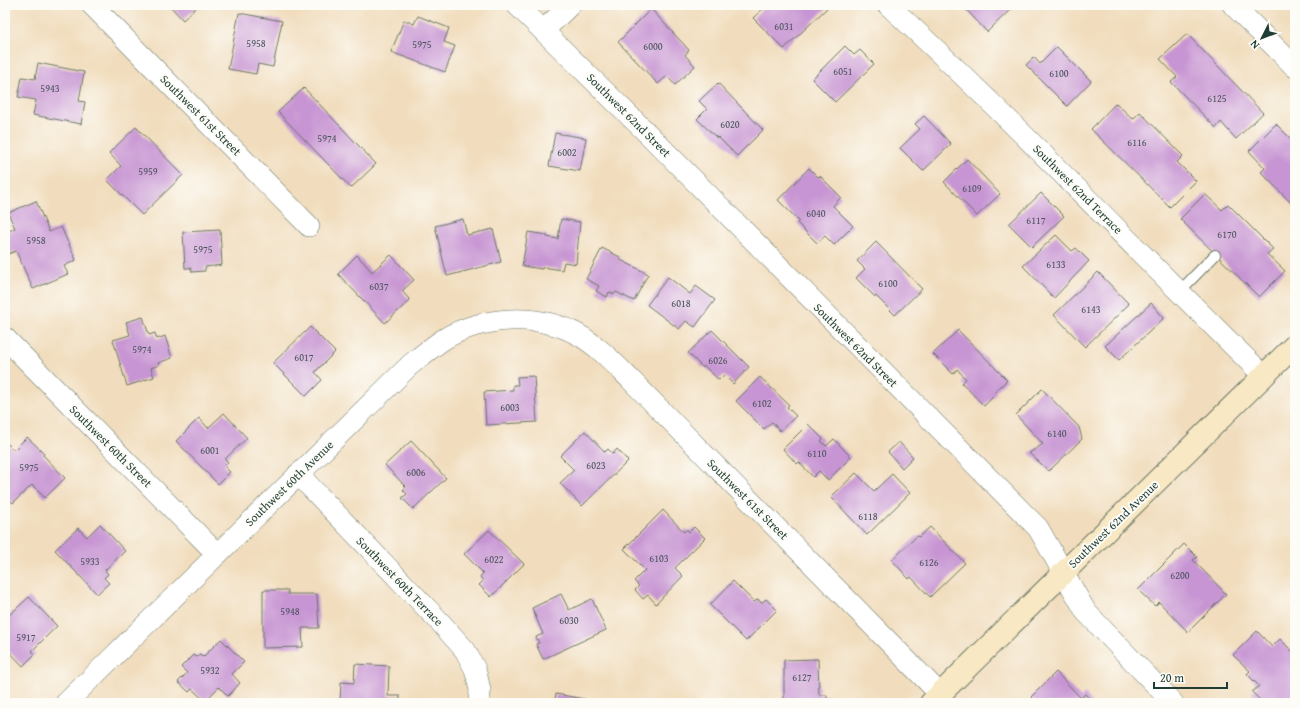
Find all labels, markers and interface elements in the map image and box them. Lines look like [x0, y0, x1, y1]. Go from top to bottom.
north arrow [1242, 18, 1282, 58]
house number: 6031 [774, 19, 794, 34]
house number: 5958 [246, 36, 266, 51]
text: N [1246, 36, 1263, 53]
house number: 5975 [412, 37, 432, 52]
house number: 6000 [643, 39, 663, 54]
house number: 6051 [833, 64, 853, 79]
house number: 6100 [1049, 66, 1069, 81]
street label: Southwest 62nd Street [583, 69, 675, 161]
street label: Southwest 61st Street [157, 71, 246, 160]
house number: 5943 [40, 81, 60, 96]
house number: 6125 [1207, 91, 1227, 106]
house number: 6020 [720, 117, 740, 132]
house number: 5974 [317, 131, 337, 146]
house number: 6116 [1127, 135, 1147, 150]
street label: Southwest 62nd Terrace [1029, 140, 1127, 238]
house number: 6002 [557, 145, 577, 160]
house number: 5959 [138, 164, 158, 179]
house number: 6109 [962, 181, 982, 196]
house number: 6040 [806, 206, 826, 221]
house number: 6117 [1026, 213, 1046, 228]
house number: 6170 [1217, 227, 1237, 242]
house number: 5958 [26, 233, 46, 248]
house number: 5975 [193, 242, 213, 257]
house number: 6133 [1046, 257, 1066, 272]
house number: 6100 [878, 276, 898, 291]
house number: 6037 [369, 279, 389, 294]
house number: 6018 [671, 296, 691, 311]
street label: Southwest 62nd Street [810, 299, 902, 391]
house number: 6143 [1081, 302, 1101, 317]
house number: 5974 [132, 342, 152, 357]
house number: 6017 [294, 350, 314, 365]
house number: 6026 [708, 353, 728, 368]
house number: 6102 [752, 396, 772, 411]
house number: 6003 [500, 400, 520, 415]
street label: Southwest 60th Street [66, 401, 157, 492]
house number: 6140 [1047, 426, 1067, 441]
street label: Southwest 60th Avenue [241, 436, 337, 530]
house number: 6001 [200, 443, 220, 458]
house number: 6110 [807, 446, 827, 461]
street label: Southwest 61st Street [704, 455, 793, 544]
house number: 6023 [586, 458, 606, 473]
house number: 5975 [19, 460, 39, 475]
house number: 6006 [406, 465, 426, 480]
street label: Southwest 62nd Avenue [1064, 476, 1162, 572]
house number: 6118 [858, 509, 878, 524]
street label: Southwest 60th Terrace [353, 532, 448, 630]
house number: 6103 [649, 551, 669, 566]
house number: 6022 [484, 552, 504, 567]
house number: 5933 [80, 554, 100, 569]
house number: 6126 [919, 555, 939, 570]
house number: 6200 [1170, 568, 1190, 583]
house number: 5948 [280, 604, 300, 619]
house number: 6030 [559, 613, 579, 628]
house number: 5917 [16, 630, 36, 645]
house number: 5932 [200, 663, 220, 678]
scale bar [1154, 664, 1227, 690]
text: 20 m [1160, 669, 1184, 686]
house number: 6127 [792, 670, 812, 685]

